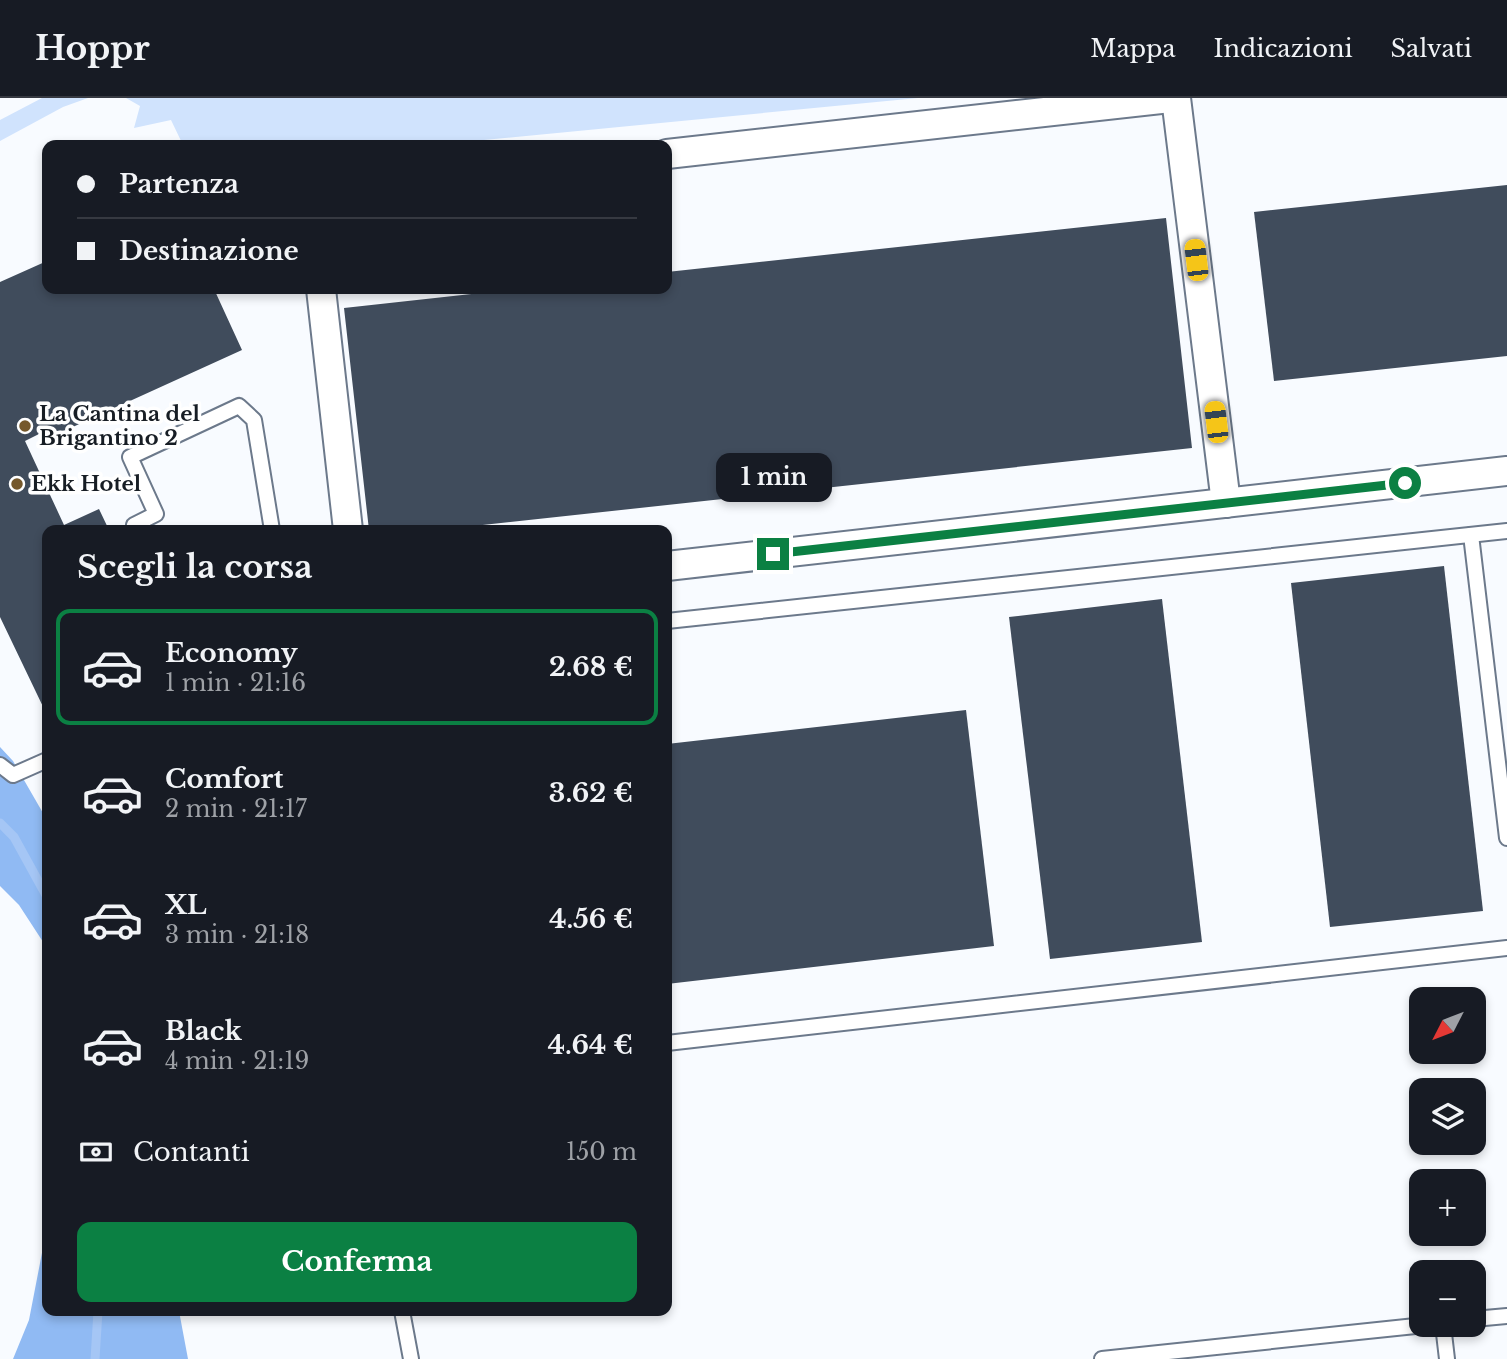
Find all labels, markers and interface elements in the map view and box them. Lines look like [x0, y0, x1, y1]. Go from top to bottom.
text: Hoppr [35, 28, 150, 69]
text: Mappa [1090, 34, 1176, 63]
text: Indicazioni [1214, 34, 1353, 63]
text: Salvati [1391, 34, 1472, 63]
text: Partenza [119, 168, 239, 200]
text: Destinazione [119, 235, 299, 267]
car [1184, 238, 1209, 282]
car [1204, 400, 1229, 444]
place label: La Cantina del Brigantino 2 [39, 401, 200, 451]
marker: La Cantina del Brigantino 2 [17, 418, 33, 434]
callout: 1 min [715, 452, 831, 502]
text: 1 min [741, 463, 807, 491]
route start [1389, 467, 1421, 499]
place label: Ekk Hotel [31, 471, 142, 497]
marker: Ekk Hotel [9, 476, 25, 492]
route end [757, 538, 789, 570]
text: Scegli la corsa [77, 547, 313, 587]
icon: car [81, 636, 144, 699]
text: Economy [165, 637, 298, 669]
text: 2.68 € [549, 651, 633, 683]
text: 1 min · 21:16 [165, 669, 306, 697]
icon: car [81, 762, 144, 825]
text: Comfort [165, 763, 283, 795]
text: 3.62 € [549, 777, 633, 809]
text: 2 min · 21:17 [165, 795, 307, 823]
icon: car [81, 888, 144, 951]
text: XL [165, 889, 207, 921]
text: 4.56 € [549, 903, 633, 935]
text: 3 min · 21:18 [165, 921, 309, 949]
north arrow [1409, 987, 1486, 1064]
map controls [1409, 987, 1486, 1337]
icon: car [81, 1014, 144, 1077]
text: Black [165, 1015, 242, 1047]
text: 4.64 € [548, 1029, 633, 1061]
text: 4 min · 21:19 [165, 1047, 309, 1075]
button: layers [1409, 1078, 1486, 1155]
icon: cash [77, 1133, 115, 1171]
text: Contanti [133, 1136, 250, 1168]
text: 150 m [566, 1138, 637, 1166]
button: + [1409, 1169, 1486, 1246]
button: Conferma [77, 1222, 637, 1302]
button: − [1409, 1260, 1486, 1337]

